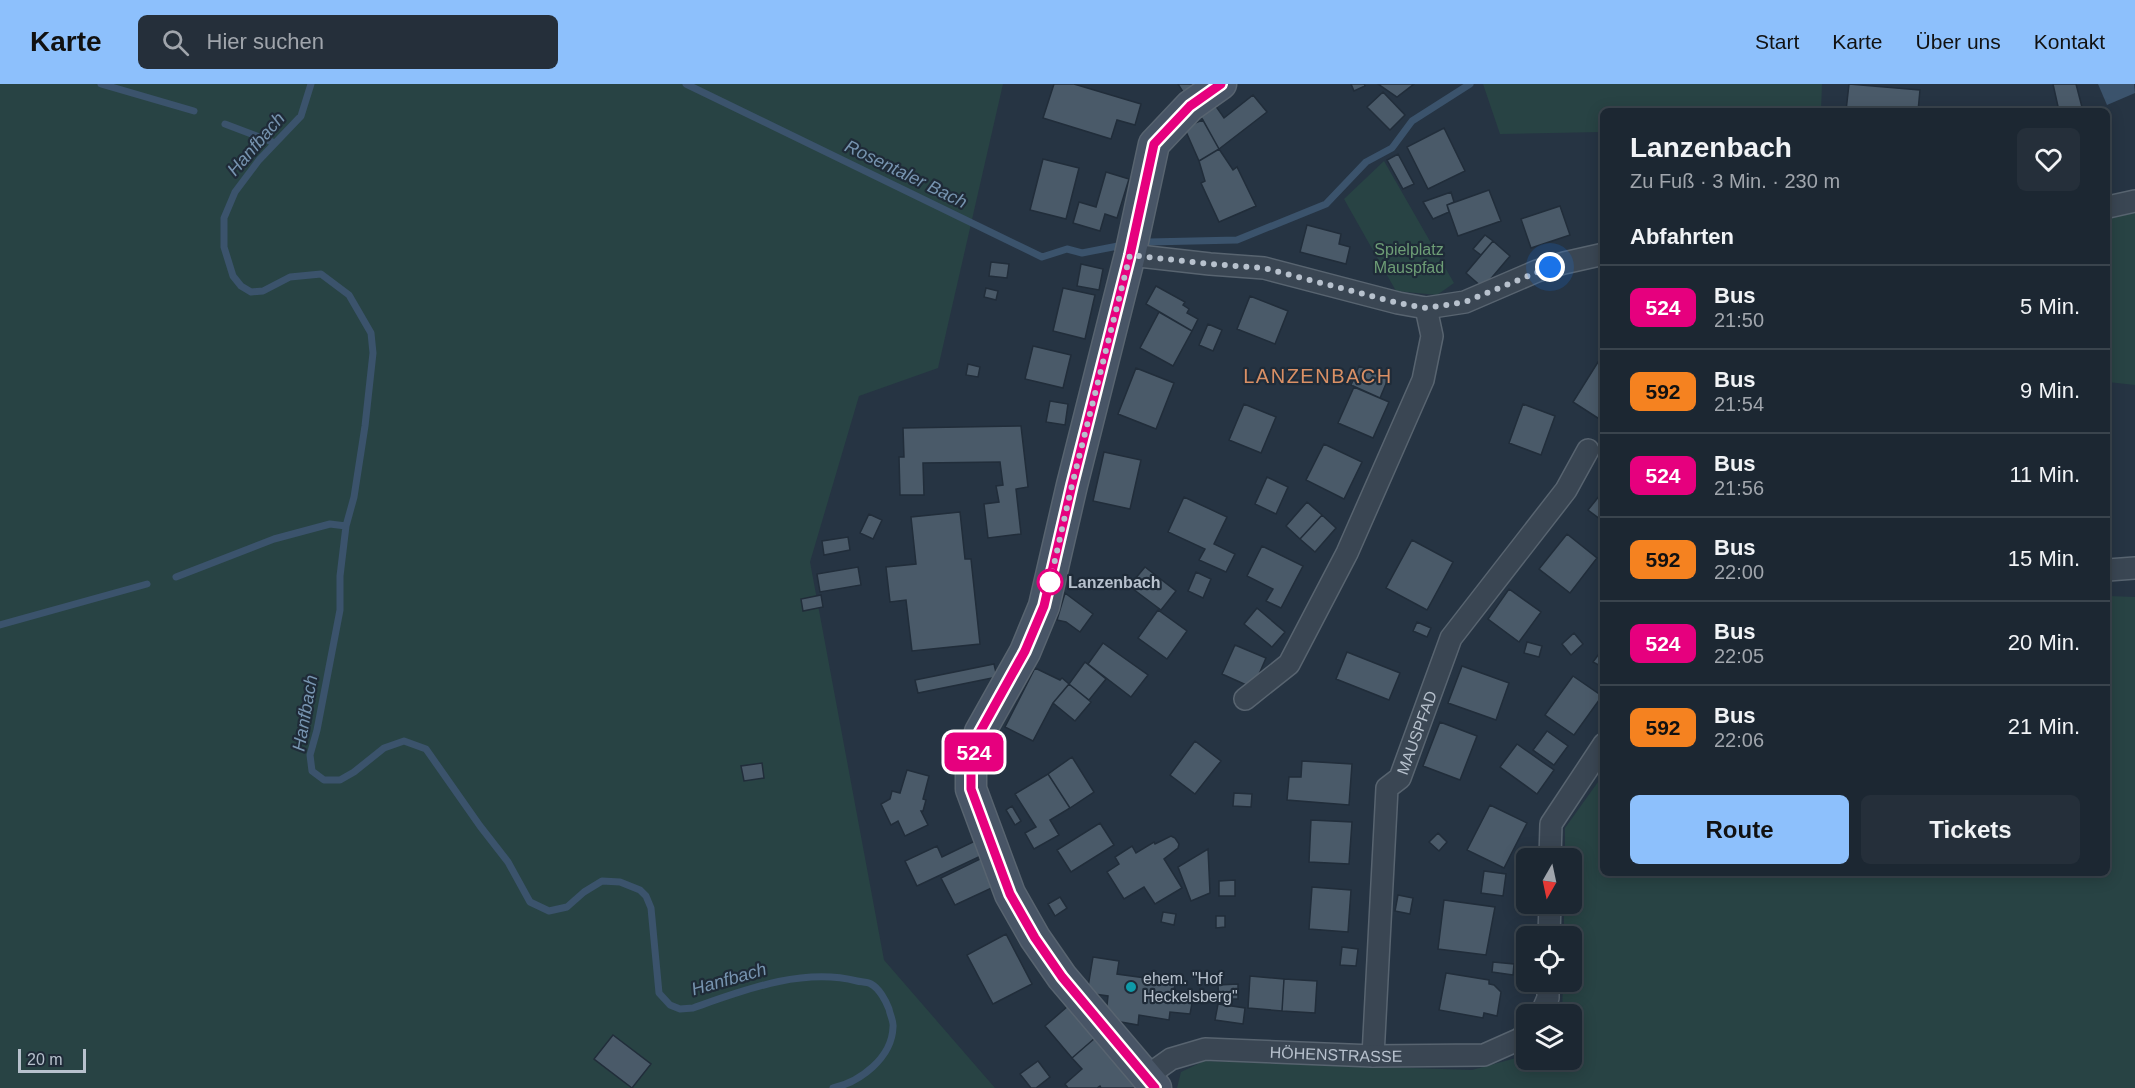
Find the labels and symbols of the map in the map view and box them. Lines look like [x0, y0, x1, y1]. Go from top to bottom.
water label: Hanfbach [223, 108, 289, 180]
water label: Rosentaler Bach [842, 136, 970, 212]
park label: Spielplatz Mauspfad [1374, 241, 1444, 276]
your location [1535, 252, 1565, 282]
district label: LANZENBACH [1243, 365, 1393, 387]
marker: Lanzenbach [1037, 569, 1063, 595]
place label: Lanzenbach [1068, 574, 1160, 591]
water label: Hanfbach [288, 673, 322, 753]
street label: MAUSPFAD [1394, 689, 1440, 777]
line badge: 524 [940, 732, 1008, 772]
north arrow [1516, 848, 1582, 914]
water label: Hanfbach [689, 959, 769, 999]
place label: ehem. "Hof Heckelsberg" [1143, 970, 1238, 1005]
marker: ehem. "Hof Heckelsberg" [1124, 980, 1138, 994]
street label: HÖHENSTRASSE [1269, 1044, 1402, 1065]
scale bar [18, 1046, 86, 1074]

